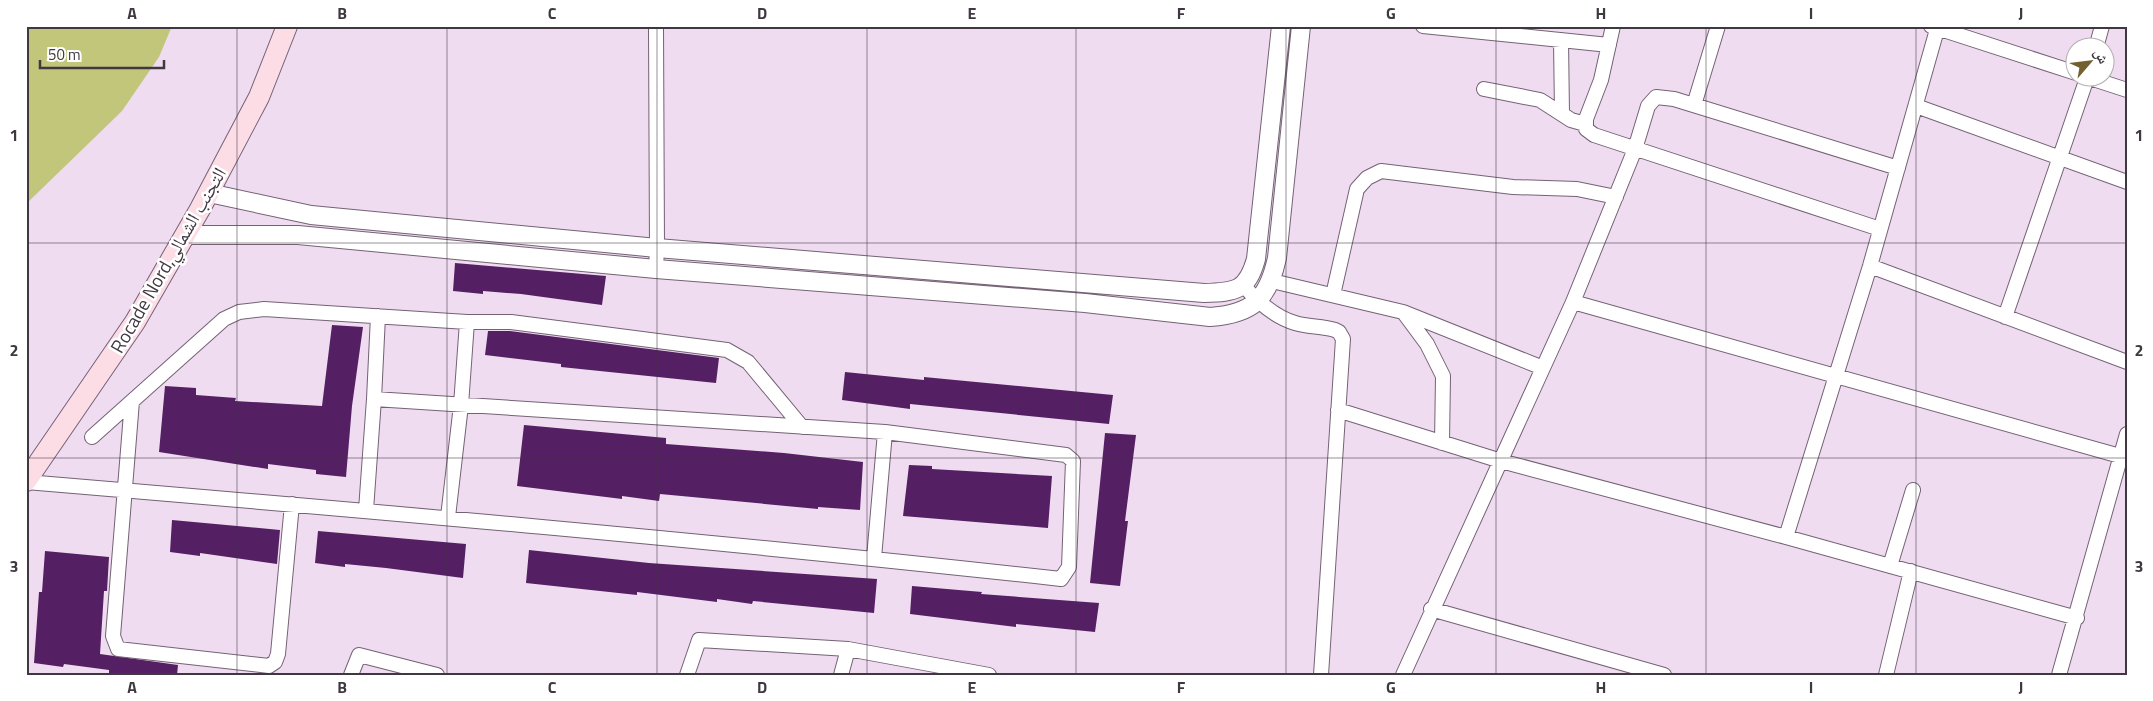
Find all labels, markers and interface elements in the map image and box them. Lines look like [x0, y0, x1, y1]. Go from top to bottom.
text: A [127, 1, 137, 25]
text: B [337, 1, 347, 25]
text: C [548, 1, 557, 25]
text: D [757, 1, 767, 25]
text: E [968, 1, 977, 25]
text: F [1177, 1, 1186, 25]
text: G [1386, 1, 1396, 25]
text: H [1596, 1, 1606, 25]
text: I [1809, 1, 1813, 25]
text: J [2019, 1, 2023, 25]
scale bar [40, 38, 164, 70]
north arrow [2066, 38, 2116, 88]
text: 50 m [48, 43, 81, 66]
text: ش [2089, 44, 2115, 67]
text: 1 [10, 123, 18, 147]
text: 1 [2135, 123, 2143, 147]
street label: Rocade Nord,التجنب الشمالي [102, 161, 234, 359]
text: 2 [10, 338, 18, 362]
text: 2 [2135, 338, 2143, 362]
text: 3 [10, 554, 18, 578]
text: 3 [2135, 554, 2143, 578]
text: A [127, 675, 137, 699]
text: B [337, 675, 347, 699]
text: C [548, 675, 557, 699]
text: D [757, 675, 767, 699]
text: E [968, 675, 977, 699]
text: F [1177, 675, 1186, 699]
text: G [1386, 675, 1396, 699]
text: H [1596, 675, 1606, 699]
text: I [1809, 675, 1813, 699]
text: J [2019, 675, 2023, 699]

